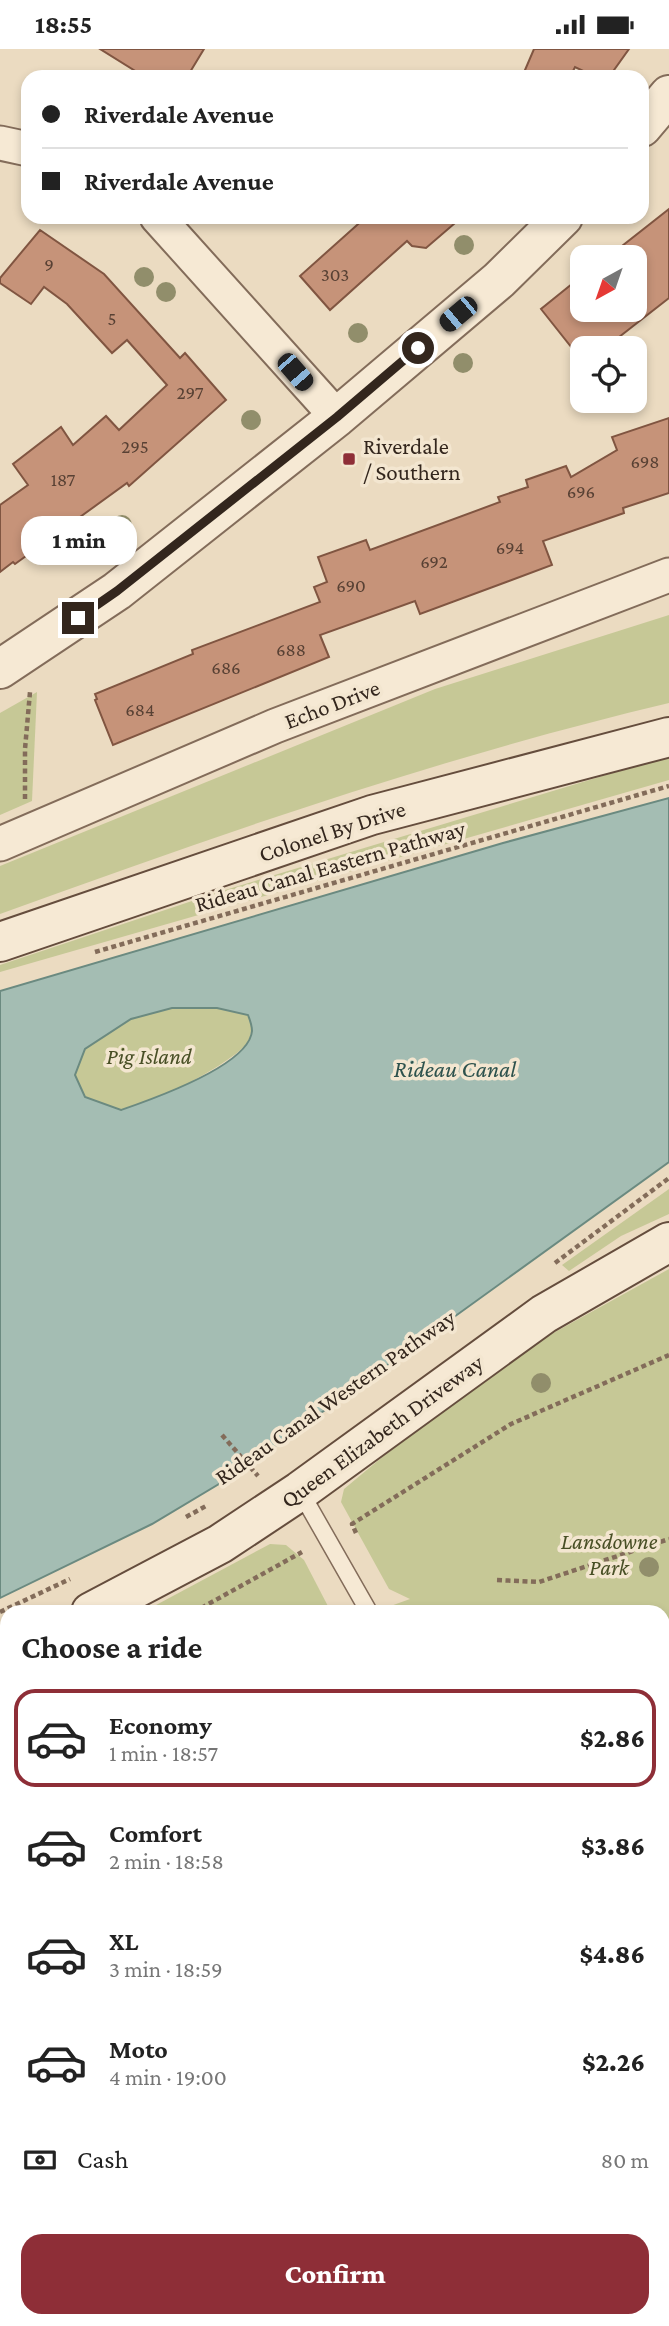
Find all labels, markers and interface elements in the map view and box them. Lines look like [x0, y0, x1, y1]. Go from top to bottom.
text: 18:55 [35, 10, 92, 39]
text: Riverdale Avenue [84, 100, 274, 129]
text: Riverdale Avenue [84, 167, 274, 196]
north arrow [570, 245, 648, 322]
map controls [570, 245, 647, 413]
house number: 9 [44, 254, 54, 275]
house number: 303 [321, 264, 349, 285]
car [436, 292, 481, 336]
house number: 5 [108, 308, 116, 329]
route start [402, 332, 434, 364]
button: locate [570, 336, 647, 413]
car [274, 349, 317, 395]
house number: 297 [176, 382, 204, 403]
place label: Riverdale / Southern [363, 433, 461, 485]
house number: 295 [121, 436, 149, 457]
marker: Riverdale / Southern [341, 451, 357, 467]
house number: 698 [630, 451, 660, 472]
house number: 187 [51, 469, 75, 490]
house number: 696 [567, 481, 595, 502]
callout: 1 min [20, 517, 136, 565]
text: 1 min [52, 527, 106, 553]
house number: 694 [496, 537, 524, 558]
house number: 692 [420, 551, 448, 572]
house number: 690 [336, 575, 366, 596]
route end [62, 602, 94, 634]
house number: 688 [276, 639, 306, 660]
house number: 686 [211, 657, 241, 678]
street label: Echo Drive [281, 674, 383, 734]
house number: 684 [125, 699, 155, 720]
street label: Colonel By Drive [255, 795, 409, 867]
street label: Rideau Canal Eastern Pathway [192, 815, 468, 917]
park label: Pig Island [106, 1043, 193, 1069]
water label: Rideau Canal [394, 1055, 517, 1082]
street label: Rideau Canal Western Pathway [210, 1304, 460, 1490]
street label: Queen Elizabeth Driveway [276, 1349, 488, 1513]
park label: Lansdowne Park [561, 1528, 658, 1580]
text: Choose a ride [21, 1629, 202, 1665]
icon: car [25, 1707, 88, 1770]
text: Economy [109, 1711, 212, 1740]
text: $2.86 [580, 1724, 645, 1753]
text: 1 min · 18:57 [109, 1740, 218, 1766]
icon: car [25, 1815, 88, 1878]
text: Comfort [109, 1819, 202, 1848]
text: $3.86 [581, 1832, 645, 1861]
text: 2 min · 18:58 [109, 1848, 224, 1874]
icon: car [25, 1923, 88, 1986]
text: XL [109, 1927, 138, 1956]
text: $4.86 [579, 1940, 645, 1969]
text: 3 min · 18:59 [109, 1956, 223, 1982]
icon: car [25, 2031, 88, 2094]
text: Moto [109, 2035, 168, 2064]
text: $2.26 [582, 2048, 645, 2077]
text: 4 min · 19:00 [109, 2064, 227, 2090]
icon: cash [21, 2141, 59, 2179]
text: Cash [77, 2145, 128, 2174]
text: 80 m [601, 2147, 649, 2173]
button: Confirm [21, 2234, 649, 2314]

